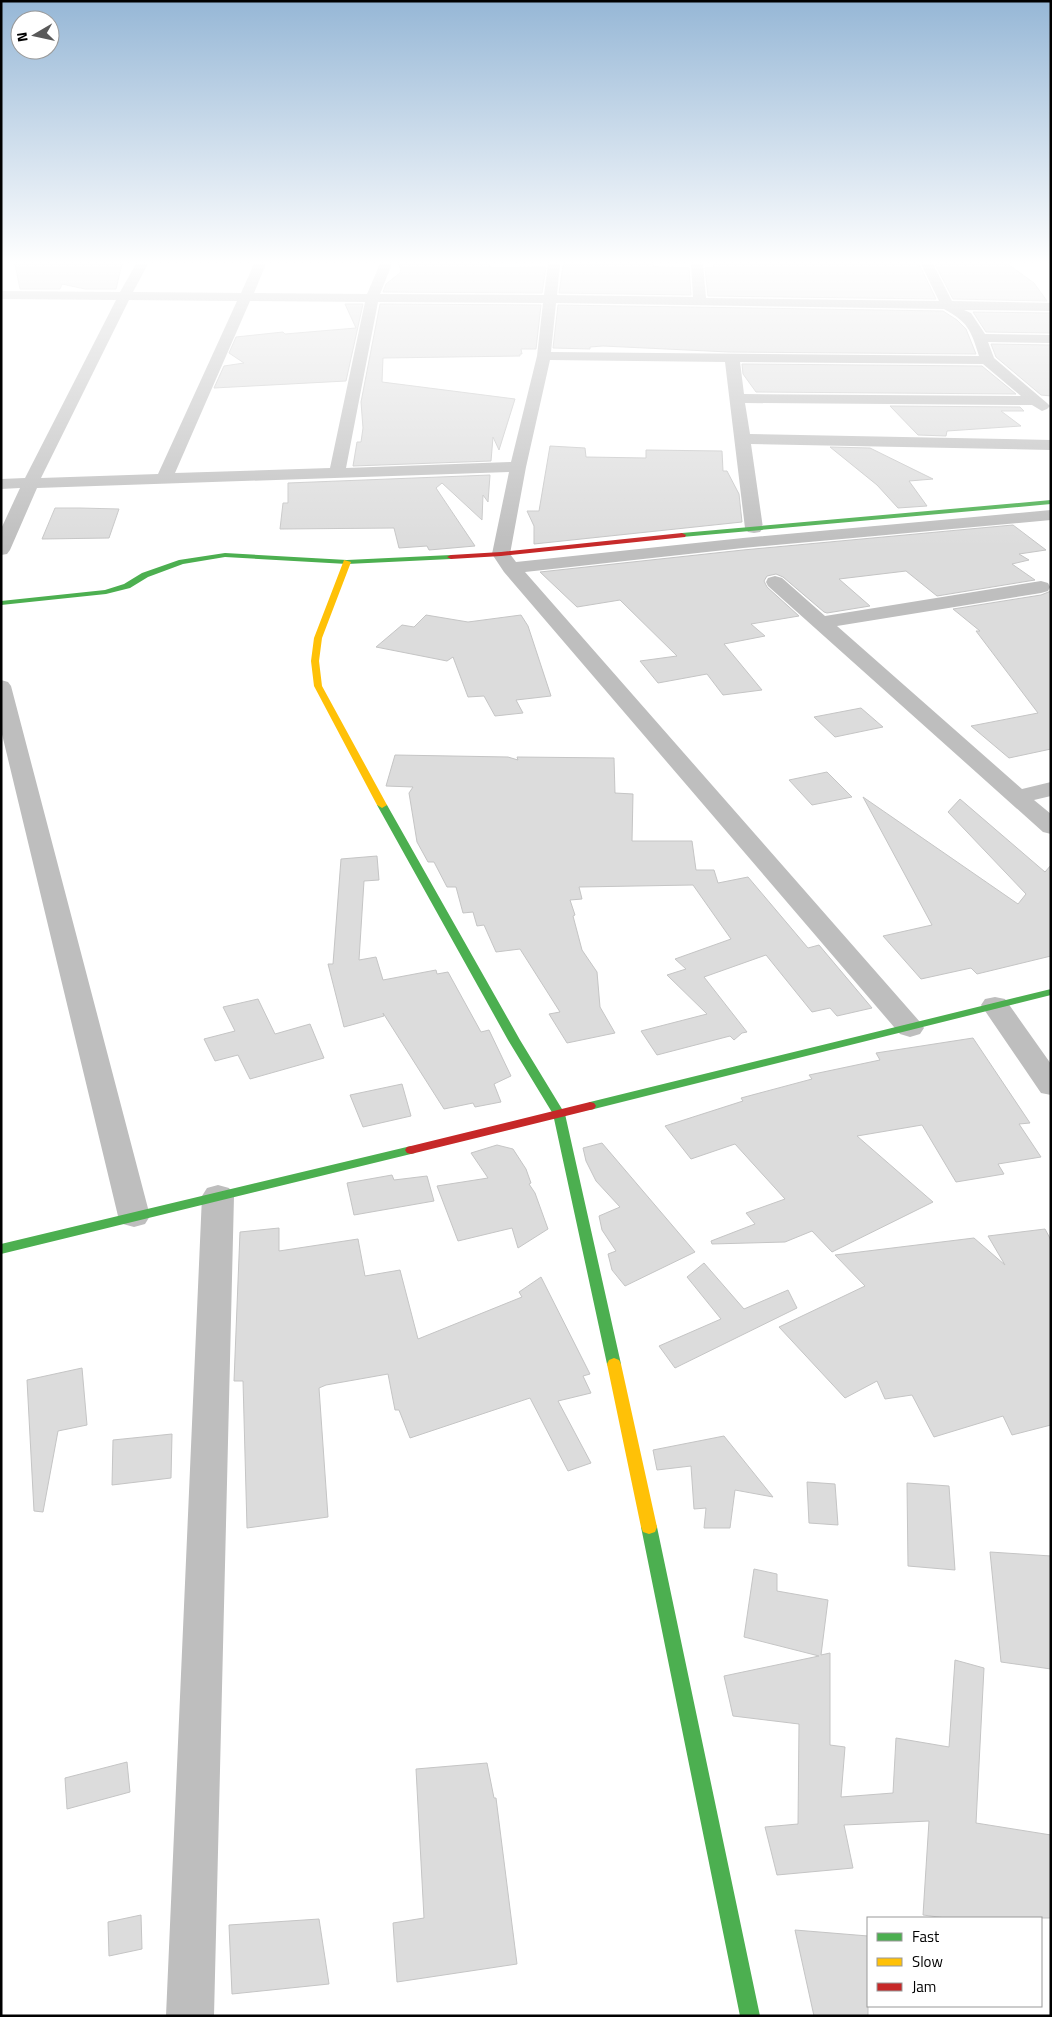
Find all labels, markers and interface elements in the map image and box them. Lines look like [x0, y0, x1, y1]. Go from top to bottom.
north arrow [10, 10, 60, 60]
text: N [11, 31, 33, 44]
legend [867, 1917, 1042, 2007]
text: Fast [912, 1925, 940, 1948]
text: Slow [912, 1950, 943, 1973]
text: Jam [912, 1975, 936, 1998]

